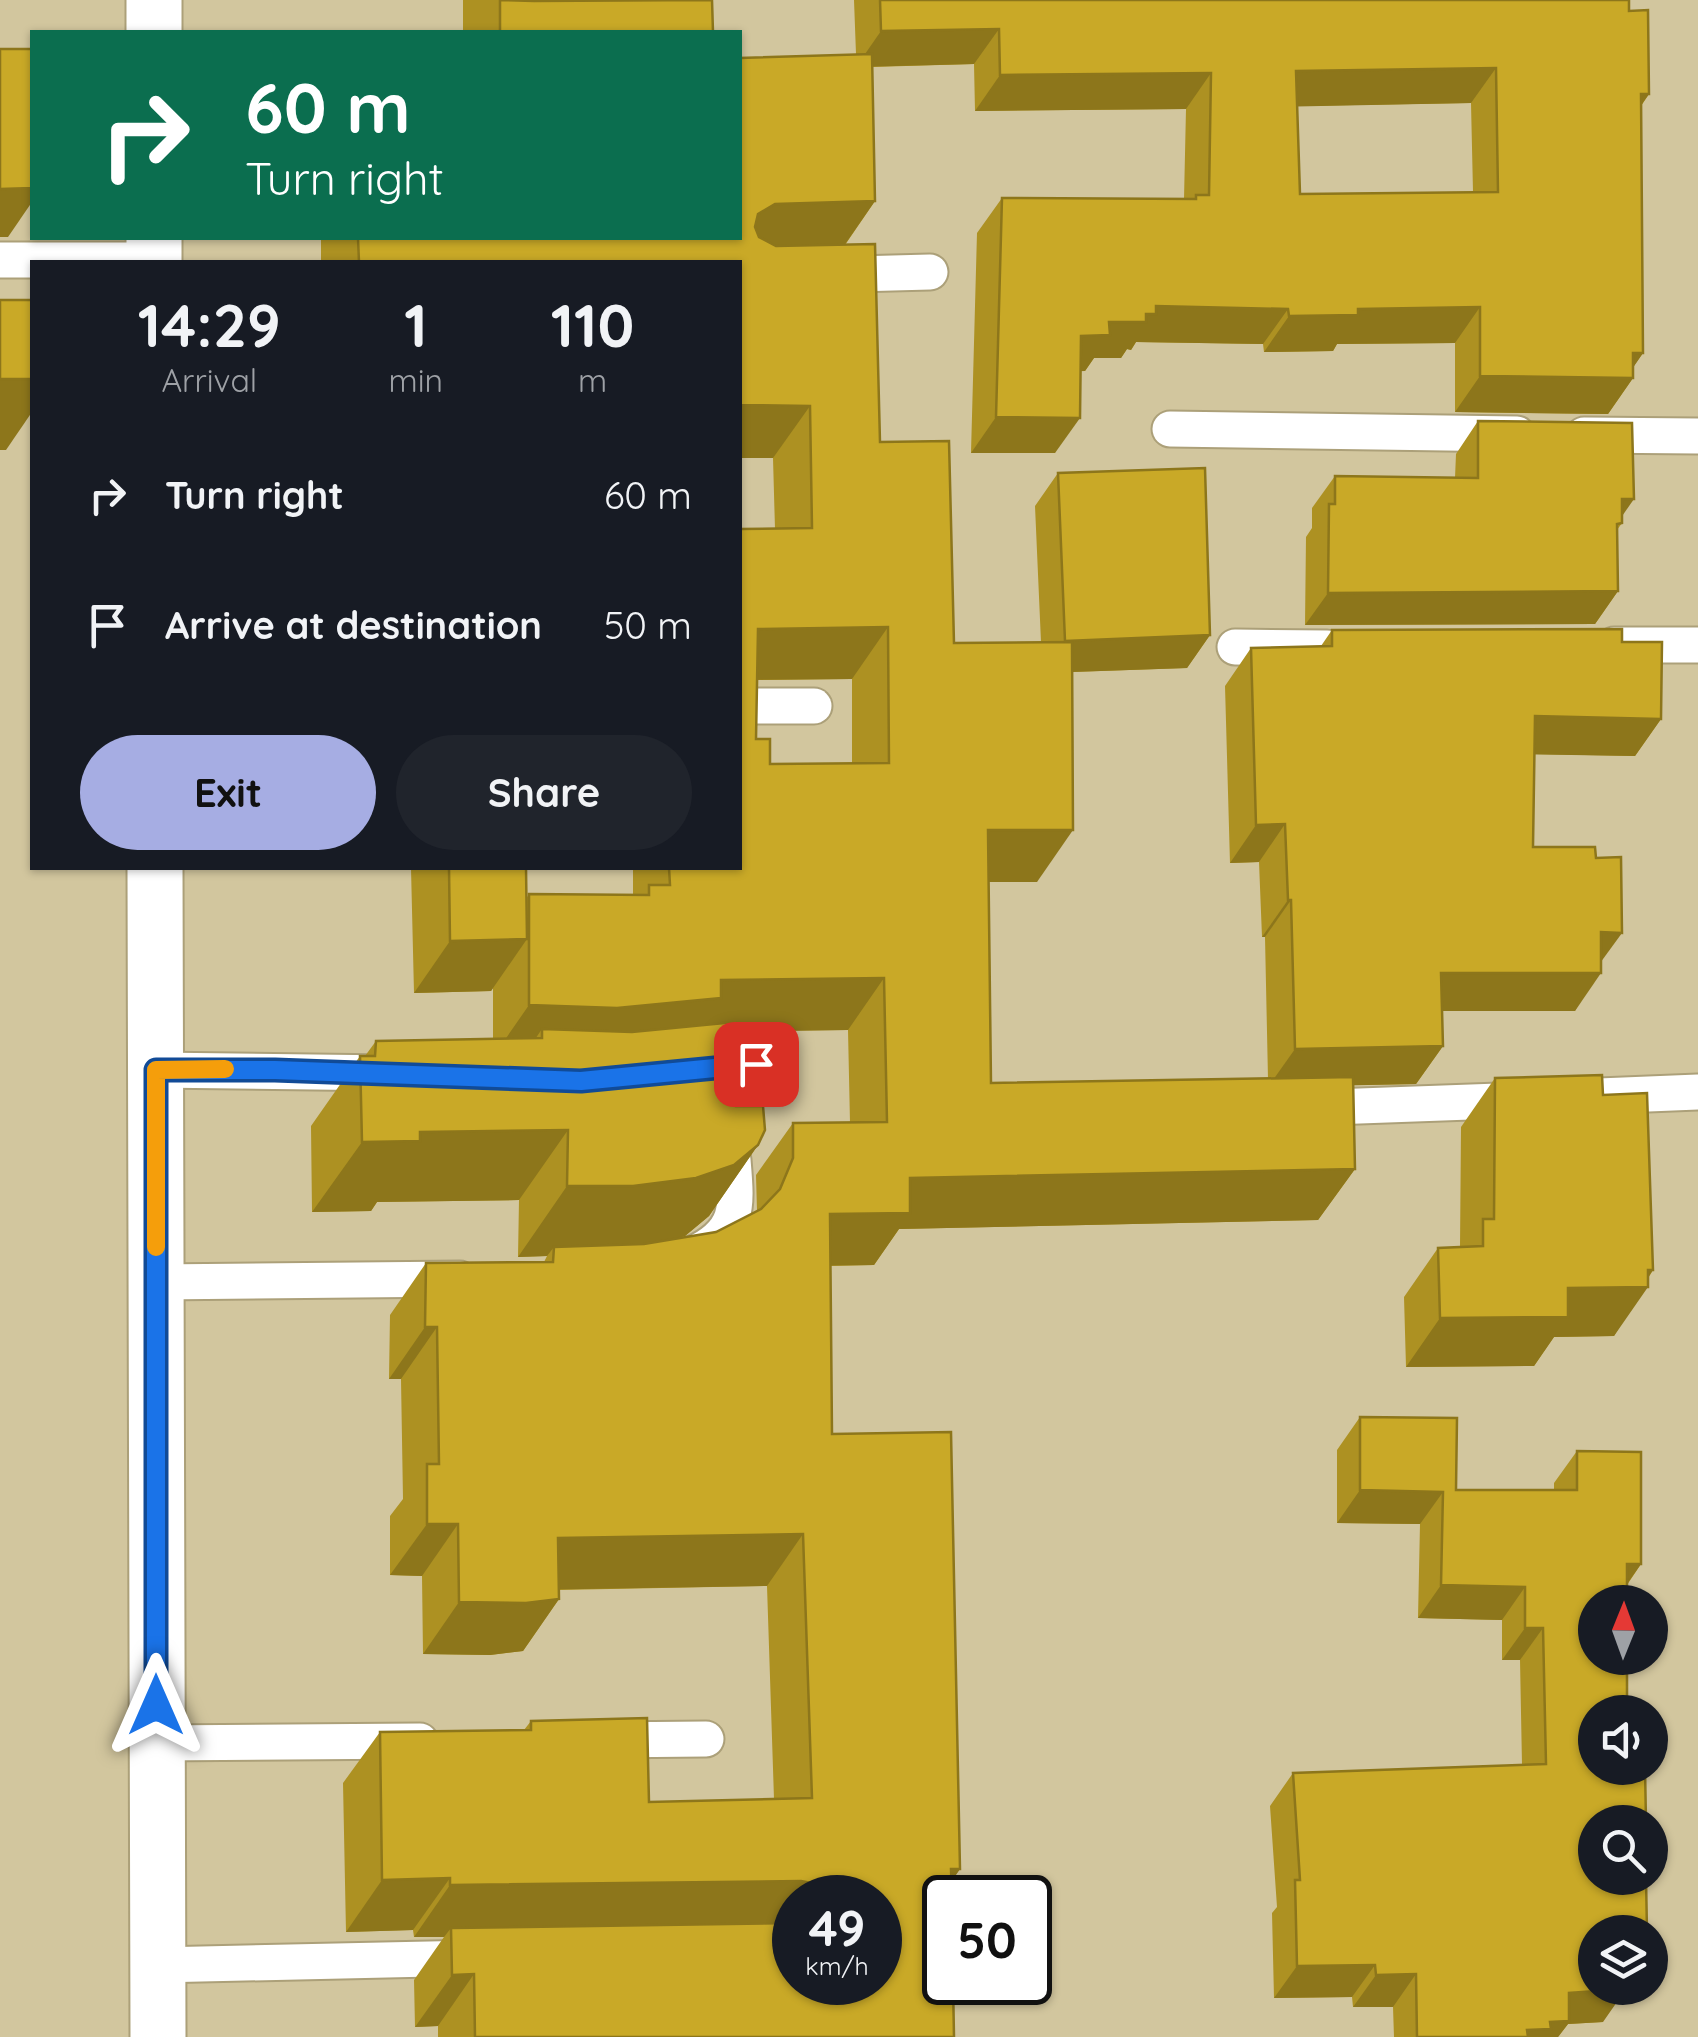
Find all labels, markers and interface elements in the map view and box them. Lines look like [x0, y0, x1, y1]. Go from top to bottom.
text: 60 m [245, 63, 411, 151]
icon: right [80, 70, 210, 200]
text: Turn right [245, 150, 444, 206]
text: 14:29 [138, 287, 281, 362]
text: 1 [404, 287, 428, 362]
text: 110 [551, 287, 634, 362]
text: Arrival [161, 360, 257, 400]
text: min [389, 360, 443, 400]
text: m [578, 360, 607, 400]
icon: right [80, 468, 135, 523]
text: Turn right [165, 471, 344, 519]
text: 60 m [604, 471, 692, 519]
icon: arrive [80, 598, 135, 653]
text: Arrive at destination [165, 601, 542, 649]
text: 50 m [604, 601, 692, 649]
button: Exit [80, 735, 376, 850]
button: Share [396, 735, 692, 850]
pin [714, 1022, 799, 1107]
icon: arrive [729, 1037, 784, 1092]
north arrow [1578, 1585, 1668, 1675]
map controls [1578, 1585, 1668, 2005]
position arrow [104, 1653, 208, 1757]
button: sound [1578, 1695, 1668, 1785]
button: search [1578, 1805, 1668, 1895]
speed limit sign: 50 [922, 1875, 1052, 2005]
text: 49 [809, 1896, 865, 1959]
button: layers [1578, 1915, 1668, 2005]
text: km/h [805, 1950, 869, 1981]

